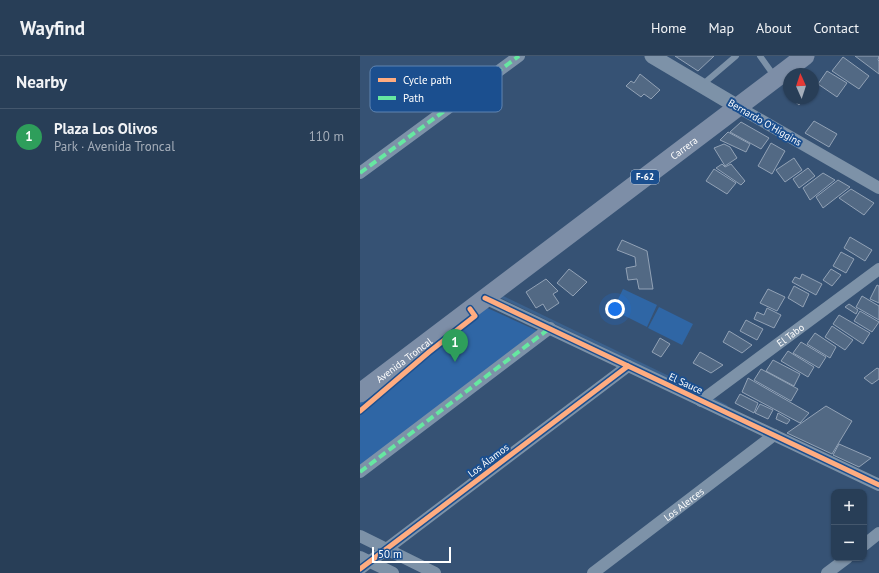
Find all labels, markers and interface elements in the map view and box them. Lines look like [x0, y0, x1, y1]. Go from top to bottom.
text: Wayfind [20, 16, 85, 40]
text: Home [651, 19, 686, 37]
text: Map [708, 19, 734, 37]
text: About [756, 19, 792, 37]
text: Contact [814, 19, 859, 37]
legend [370, 66, 502, 112]
north arrow [783, 68, 819, 104]
text: Nearby [16, 71, 67, 93]
text: Cycle path [403, 73, 452, 87]
text: Path [403, 91, 424, 105]
street label: Bernardo O'Higgins [726, 96, 804, 149]
text: Plaza Los Olivos [54, 119, 158, 138]
text: 1 [25, 128, 33, 145]
text: 110 m [309, 128, 344, 145]
street label: Carrera [668, 134, 700, 163]
text: Park · Avenida Troncal [54, 138, 175, 155]
road number: F-62 [631, 170, 659, 184]
your location [605, 299, 625, 319]
street label: El Tabo [774, 321, 807, 350]
pin: 1 [442, 329, 468, 362]
street label: Avenida Troncal [373, 335, 435, 386]
street label: El Sauce [667, 370, 705, 397]
street label: Los Álamos [465, 441, 511, 480]
street label: Los Alerces [661, 485, 707, 524]
map controls [831, 489, 867, 561]
button: + [831, 489, 867, 525]
button: − [831, 525, 867, 561]
scale bar [372, 545, 451, 564]
text: 50 m [378, 547, 402, 561]

